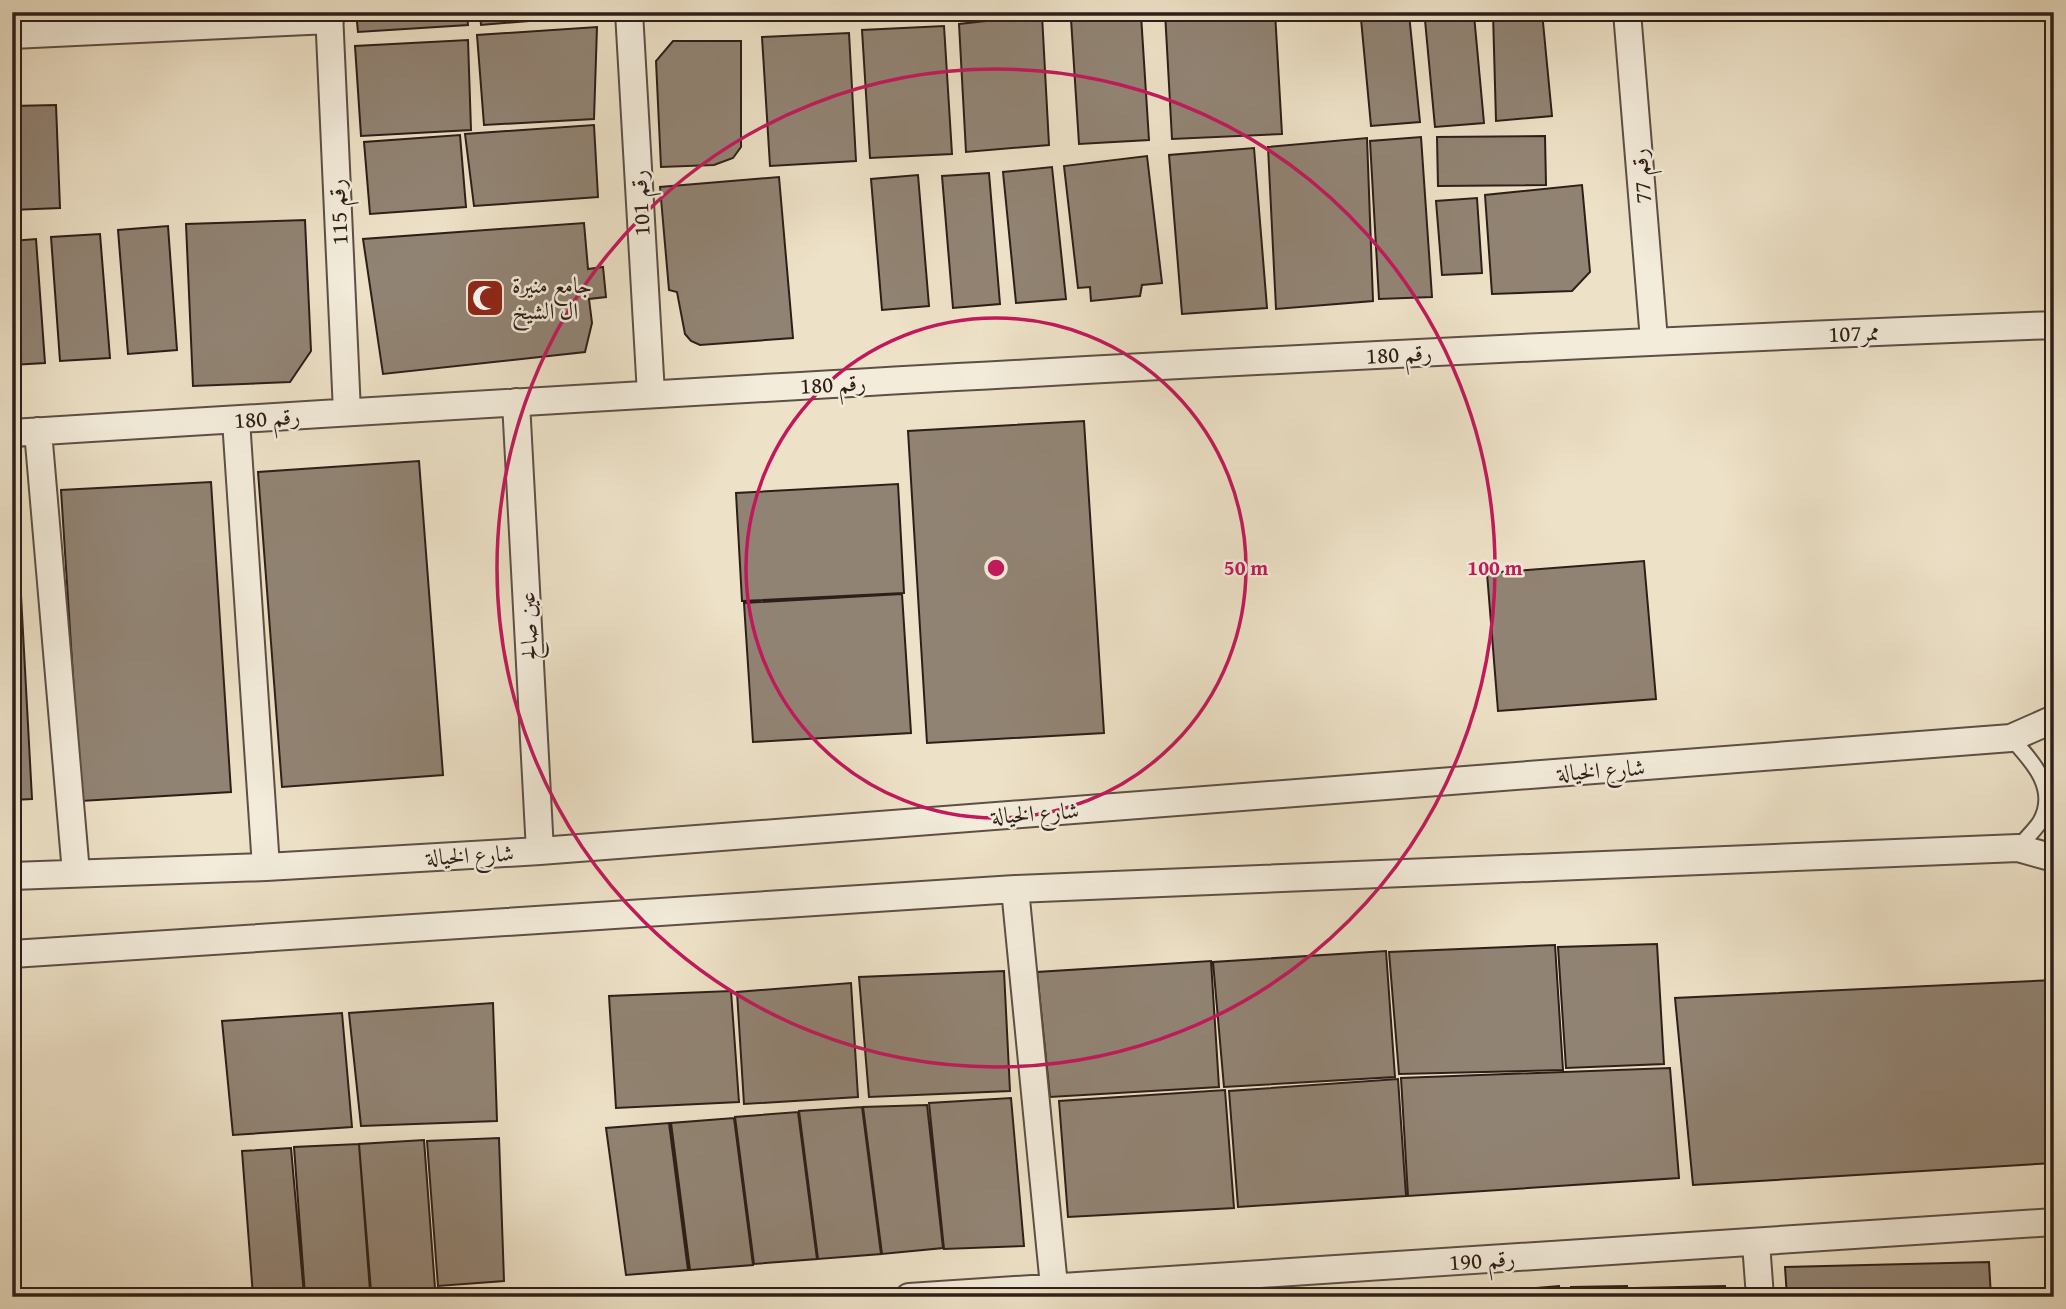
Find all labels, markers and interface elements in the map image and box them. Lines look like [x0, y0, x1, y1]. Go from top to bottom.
street label: رقم 77 [1622, 147, 1665, 205]
street label: رقم 101 [621, 169, 664, 237]
street label: رقم 115 [319, 178, 362, 246]
place label: جامع منيرة ال الشيخ [512, 268, 592, 332]
mosque icon: جامع منيرة ال الشيخ [464, 277, 506, 319]
street label: ممر107 [1828, 315, 1880, 350]
street label: رقم 180 [1365, 335, 1433, 378]
street label: رقم 180 [799, 365, 867, 408]
street label: رقم 180 [233, 399, 302, 442]
text: 50 m [1224, 552, 1268, 583]
text: 100 m [1467, 552, 1523, 583]
centre of rings [984, 556, 1008, 580]
street label: عين صالح [509, 591, 550, 661]
street label: شارع الخيالة [1555, 750, 1646, 793]
street label: شارع الخيالة [989, 793, 1080, 836]
street label: شارع الخيالة [424, 836, 515, 877]
street label: رقم 190 [1448, 1241, 1517, 1284]

